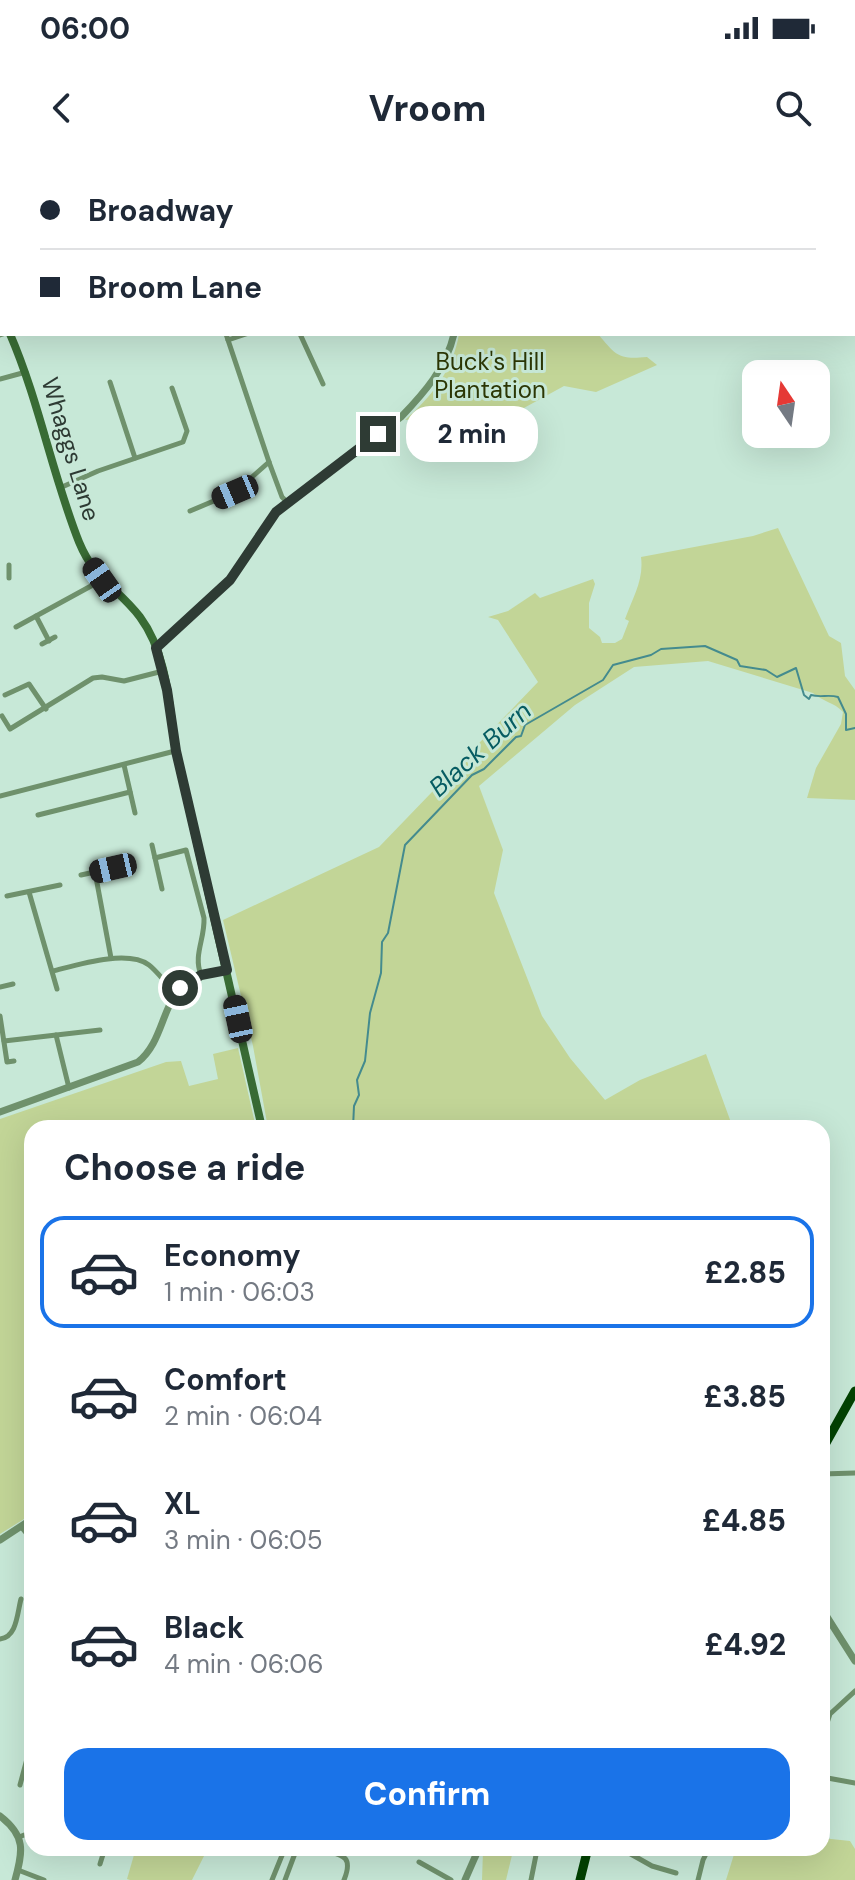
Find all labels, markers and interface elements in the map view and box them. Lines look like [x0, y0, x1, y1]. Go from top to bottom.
text: 06:00 [40, 9, 130, 48]
text: Vroom [369, 85, 486, 132]
icon: back [40, 86, 84, 130]
icon: search [771, 86, 815, 130]
text: Broadway [88, 191, 234, 230]
text: Broom Lane [88, 268, 262, 307]
park label: Buck's Hill Plantation [434, 346, 546, 405]
north arrow [742, 360, 830, 448]
map controls [742, 360, 830, 448]
street label: Whaggs Lane [34, 373, 108, 525]
callout: 2 min [406, 406, 538, 462]
route end [360, 416, 396, 452]
text: 2 min [437, 417, 507, 451]
car [208, 472, 262, 512]
car [78, 553, 126, 607]
water label: Black Burn [422, 694, 538, 804]
car [87, 851, 139, 885]
route start [162, 970, 198, 1006]
car [221, 993, 255, 1045]
text: Choose a ride [64, 1144, 305, 1191]
icon: car [68, 1236, 140, 1308]
text: Economy [164, 1236, 301, 1275]
text: £2.85 [704, 1253, 786, 1292]
text: 1 min · 06:03 [164, 1275, 315, 1309]
icon: car [68, 1360, 140, 1432]
text: Comfort [164, 1360, 287, 1399]
text: £3.85 [704, 1377, 786, 1416]
text: 2 min · 06:04 [164, 1399, 322, 1433]
icon: car [68, 1484, 140, 1556]
text: XL [164, 1484, 201, 1523]
text: £4.85 [702, 1501, 786, 1540]
text: 3 min · 06:05 [164, 1523, 323, 1557]
icon: car [68, 1608, 140, 1680]
text: Black [164, 1608, 244, 1647]
text: £4.92 [704, 1625, 786, 1664]
text: 4 min · 06:06 [164, 1647, 323, 1681]
button: Confirm [64, 1748, 790, 1840]

